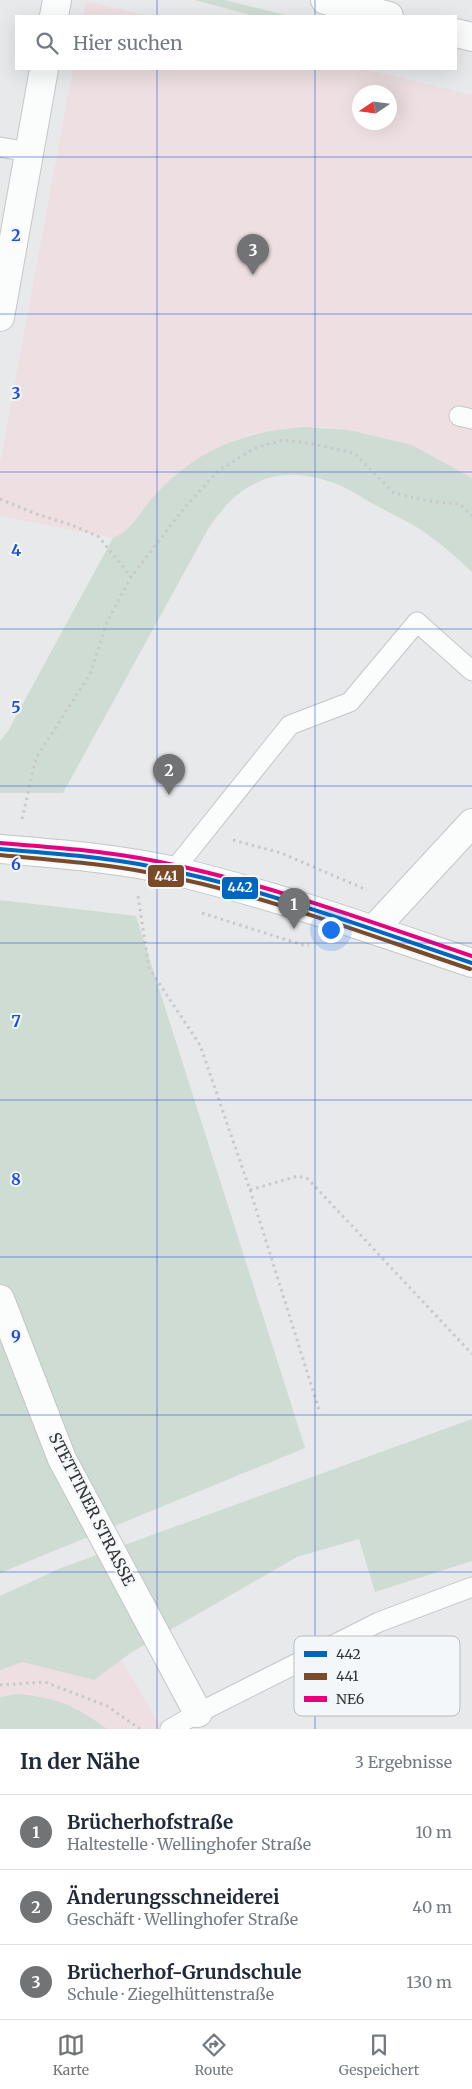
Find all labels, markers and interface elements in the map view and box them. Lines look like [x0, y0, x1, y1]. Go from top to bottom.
search box [15, 15, 457, 70]
icon: search [33, 29, 61, 57]
text: Hier suchen [73, 31, 183, 55]
north arrow [352, 85, 397, 130]
text: 2 [11, 225, 21, 245]
pin: 3 [237, 234, 269, 275]
text: 3 [11, 383, 21, 403]
text: 4 [11, 540, 21, 560]
text: 5 [11, 697, 21, 717]
pin: 2 [153, 754, 185, 795]
text: 6 [11, 854, 21, 874]
line badge: 441 [147, 864, 185, 888]
text: 441 [154, 867, 178, 885]
line badge: 442 [221, 876, 259, 900]
text: 442 [227, 878, 253, 896]
pin: 1 [278, 888, 310, 929]
your location [318, 917, 344, 943]
text: 7 [11, 1011, 21, 1031]
text: 8 [11, 1169, 21, 1189]
text: 9 [11, 1326, 21, 1346]
street label: STETTINER STRASSE [45, 1429, 140, 1590]
legend [294, 1636, 460, 1716]
text: 442 [336, 1645, 361, 1663]
text: 441 [336, 1667, 359, 1685]
text: NE6 [336, 1690, 364, 1708]
text: In der Nähe [20, 1748, 140, 1775]
text: 3 Ergebnisse [355, 1752, 452, 1772]
text: Brücherhofstraße [67, 1810, 233, 1834]
text: 1 [32, 1822, 40, 1842]
text: 10 m [415, 1822, 452, 1842]
text: Haltestelle · Wellinghofer Straße [67, 1834, 311, 1854]
text: Änderungsschneiderei [67, 1885, 279, 1909]
text: 2 [31, 1897, 41, 1917]
text: 40 m [412, 1897, 452, 1917]
text: Geschäft · Wellinghofer Straße [67, 1909, 298, 1929]
text: Brücherhof-Grundschule [67, 1960, 302, 1984]
text: 3 [31, 1972, 41, 1992]
text: 130 m [406, 1972, 452, 1992]
text: Schule · Ziegelhüttenstraße [67, 1984, 274, 2004]
tab: Karte [53, 2031, 89, 2079]
tab: Route [194, 2031, 233, 2079]
tab: Gespeichert [339, 2031, 419, 2079]

